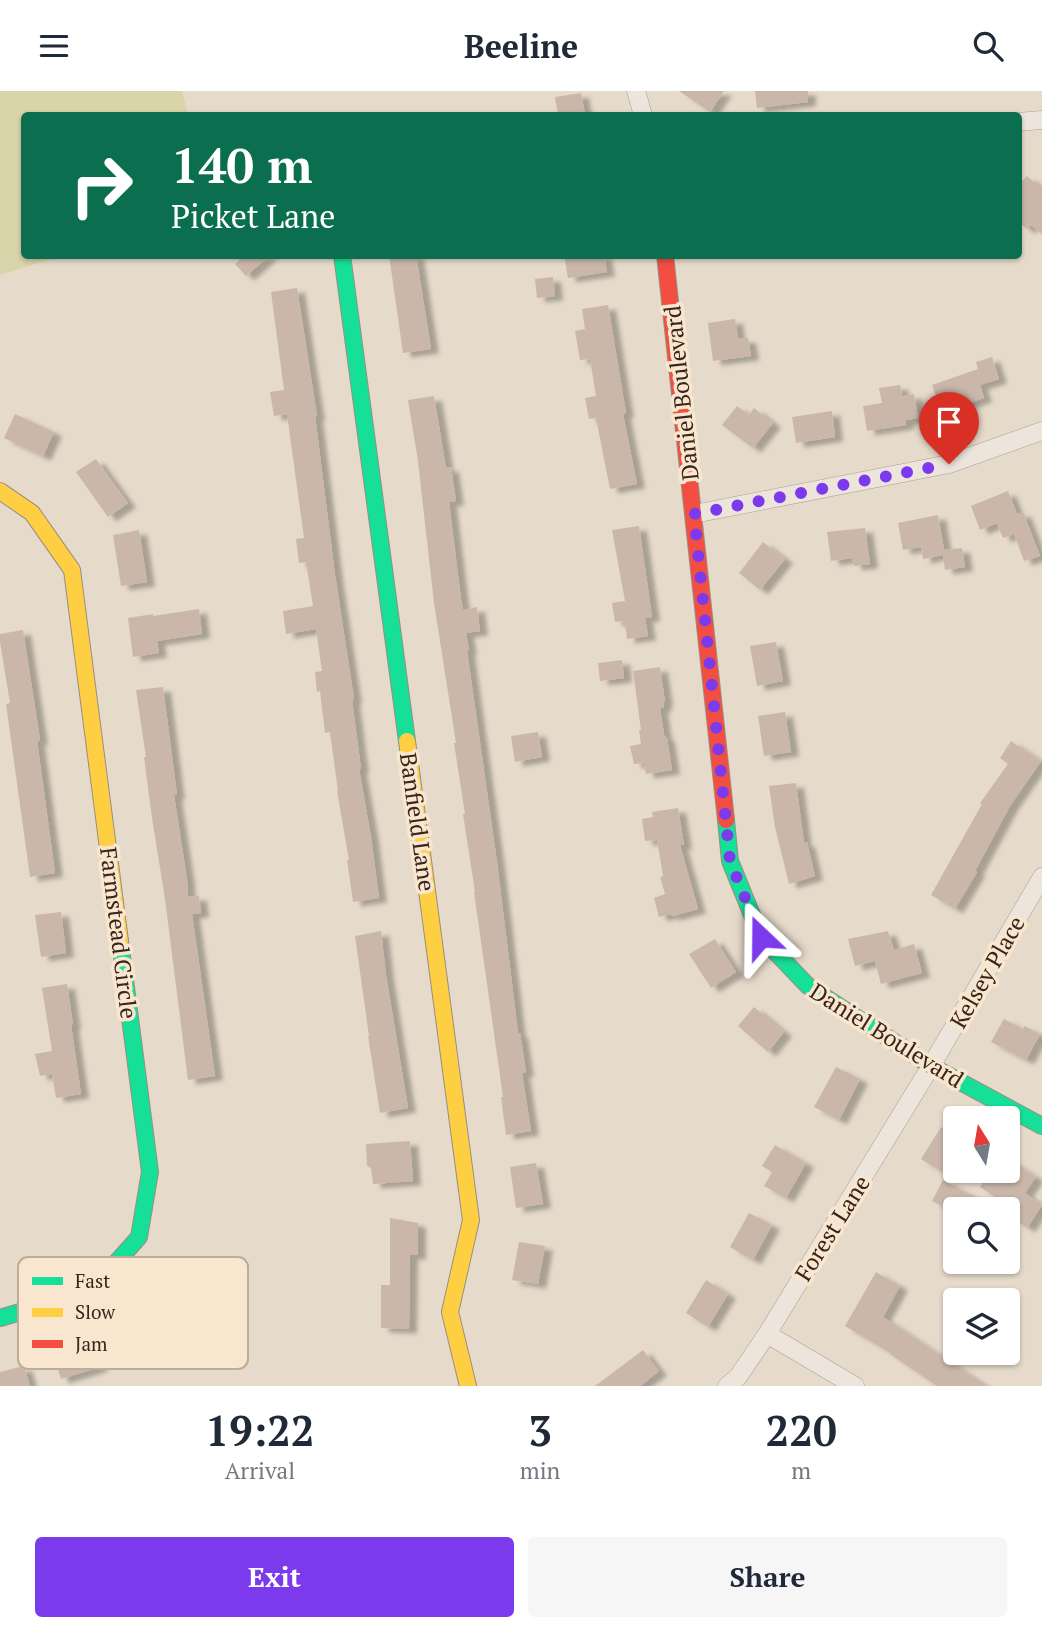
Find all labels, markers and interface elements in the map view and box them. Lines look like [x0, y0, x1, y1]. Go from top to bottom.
text: Beeline [464, 25, 578, 67]
icon: menu [35, 27, 73, 65]
icon: search [969, 27, 1007, 65]
text: 140 m [171, 132, 313, 197]
icon: right [56, 140, 147, 231]
text: Picket Lane [171, 195, 335, 237]
street label: Daniel Boulevard [656, 304, 706, 482]
pin [919, 392, 979, 464]
icon: arrive [930, 403, 968, 441]
street label: Banfield Lane [393, 751, 443, 893]
street label: Farmstead Circle [93, 845, 145, 1021]
position arrow [724, 900, 798, 974]
street label: Kelsey Place [942, 910, 1032, 1034]
street label: Daniel Boulevard [804, 975, 970, 1095]
north arrow [943, 1106, 1020, 1183]
map controls [943, 1106, 1020, 1365]
street label: Forest Lane [787, 1169, 877, 1287]
button: search [943, 1197, 1020, 1274]
legend [18, 1257, 248, 1369]
text: Fast [75, 1268, 110, 1293]
button: layers [943, 1288, 1020, 1365]
text: Slow [75, 1299, 116, 1324]
text: Jam [75, 1331, 108, 1356]
text: 19:22 [205, 1402, 315, 1458]
text: 3 [528, 1402, 552, 1458]
text: 220 [766, 1402, 837, 1458]
text: Arrival [225, 1455, 295, 1486]
text: min [520, 1455, 560, 1486]
text: m [791, 1455, 811, 1486]
button: Exit [35, 1537, 514, 1617]
button: Share [528, 1537, 1007, 1617]

